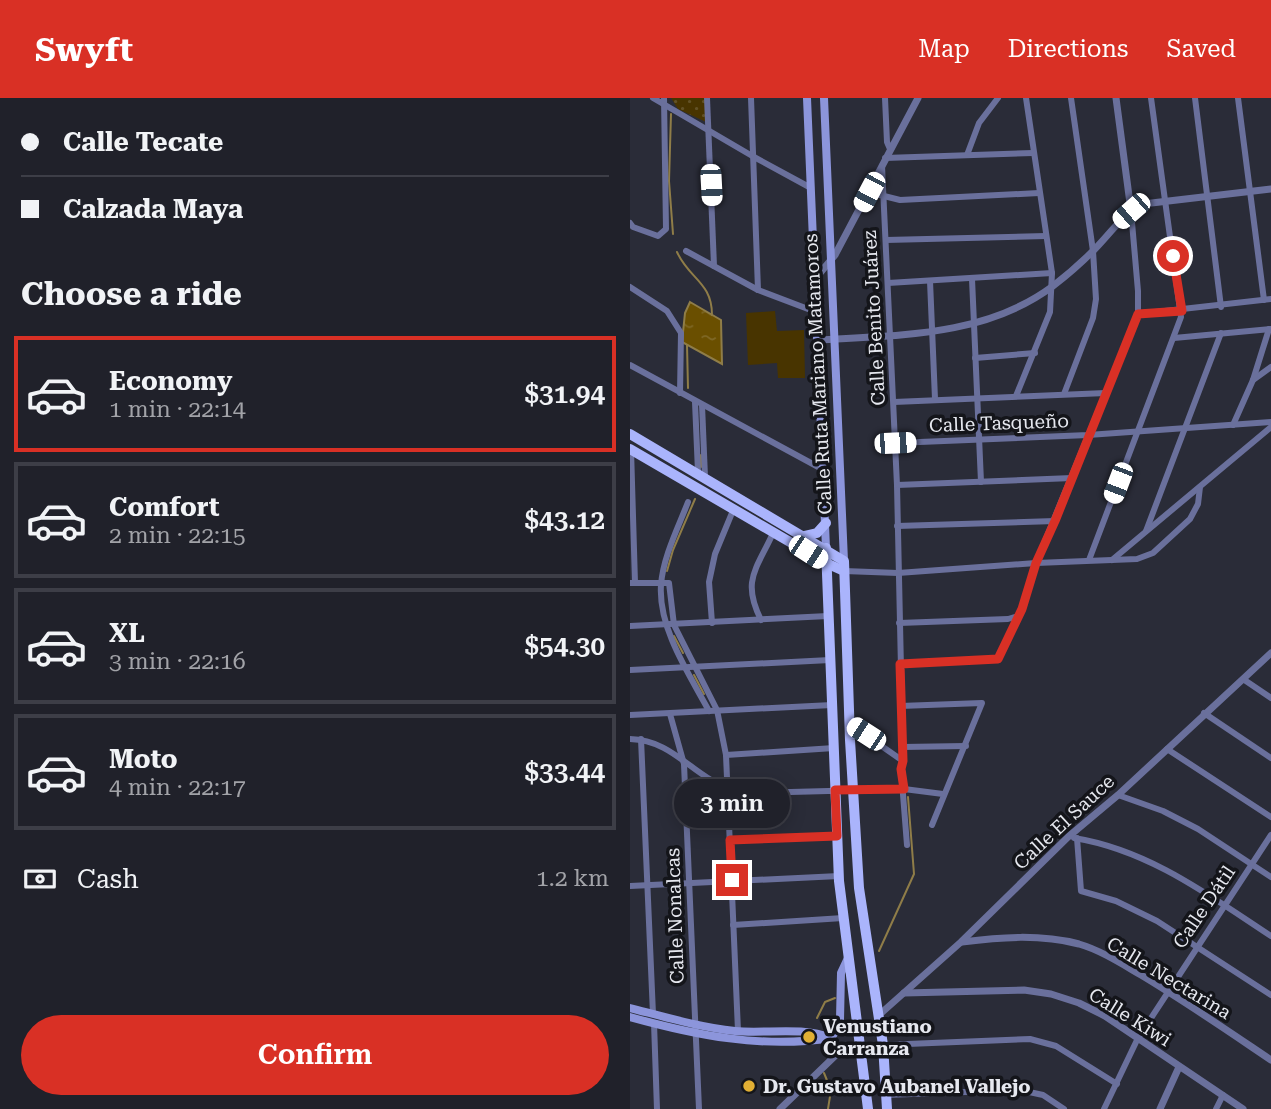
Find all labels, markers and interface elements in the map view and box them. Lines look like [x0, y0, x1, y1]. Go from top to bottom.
text: Swyft [35, 30, 133, 69]
text: Map [918, 35, 970, 63]
text: Directions [1008, 35, 1128, 63]
text: Saved [1166, 35, 1236, 63]
text: Calle Tecate [63, 127, 223, 157]
car [700, 163, 723, 207]
car [850, 169, 889, 215]
car [1109, 189, 1154, 233]
text: Calzada Maya [63, 194, 243, 224]
street label: Calle Benito Juárez [858, 230, 890, 406]
street label: Calle Ruta Mariano Matamoros [799, 233, 837, 515]
route start [1157, 240, 1189, 272]
text: Choose a ride [21, 275, 242, 313]
icon: car [25, 363, 88, 426]
text: Economy [109, 366, 232, 396]
text: $31.94 [525, 379, 605, 409]
text: 1 min · 22:14 [109, 396, 246, 423]
street label: Calle Tasqueño [929, 409, 1069, 437]
car [874, 432, 917, 454]
car [1101, 460, 1136, 506]
icon: car [25, 489, 88, 552]
text: Comfort [109, 492, 219, 522]
text: $43.12 [525, 505, 605, 535]
text: 2 min · 22:15 [109, 522, 246, 549]
car [785, 532, 832, 572]
icon: car [25, 615, 88, 678]
text: XL [109, 618, 145, 648]
text: $54.30 [525, 631, 605, 661]
text: 3 min · 22:16 [109, 648, 246, 675]
car [843, 714, 890, 754]
icon: car [25, 741, 88, 804]
text: Moto [109, 744, 178, 774]
text: $33.44 [525, 757, 605, 787]
street label: Calle El Sauce [1009, 770, 1119, 874]
text: 4 min · 22:17 [109, 774, 246, 801]
callout: 3 min [674, 778, 790, 828]
text: 3 min [700, 790, 764, 817]
street label: Calle Nonalcas [661, 848, 689, 984]
icon: cash [21, 860, 59, 898]
street label: Calle Dátil [1168, 861, 1240, 953]
text: Cash [77, 864, 139, 894]
route end [716, 864, 748, 896]
text: 1.2 km [536, 865, 609, 892]
street label: Calle Nectarina [1103, 932, 1236, 1024]
street label: Calle Kiwi [1085, 983, 1175, 1051]
button: Confirm [21, 1015, 609, 1095]
place label: Venustiano Carranza [823, 1015, 932, 1060]
marker: Venustiano Carranza [801, 1029, 817, 1045]
place label: Dr. Gustavo Aubanel Vallejo [763, 1075, 1031, 1098]
marker: Dr. Gustavo Aubanel Vallejo [741, 1078, 757, 1094]

